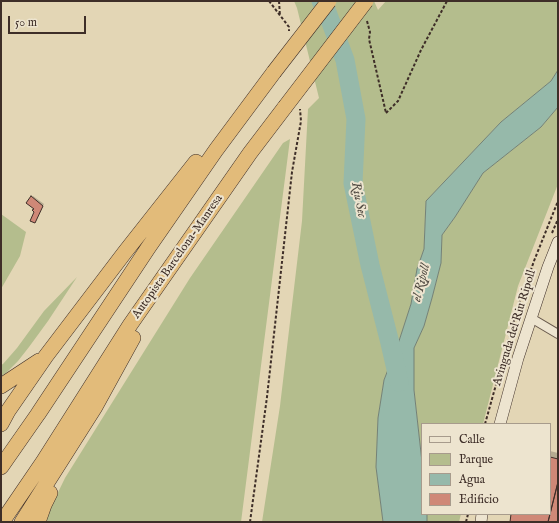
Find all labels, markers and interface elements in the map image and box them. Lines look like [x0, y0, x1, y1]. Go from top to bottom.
scale bar [10, 8, 88, 34]
text: 50 m [15, 15, 37, 30]
water label: Riu Sec [347, 181, 369, 219]
street label: Autopista Barcelona-Manresa [130, 192, 226, 322]
water label: el Ripoll [410, 263, 434, 303]
street label: Avinguda del Riu Ripoll [491, 268, 539, 388]
legend [421, 423, 551, 515]
text: Calle [459, 432, 485, 447]
text: Parque [459, 452, 493, 467]
text: Agua [459, 472, 485, 487]
text: Edificio [459, 492, 499, 507]

